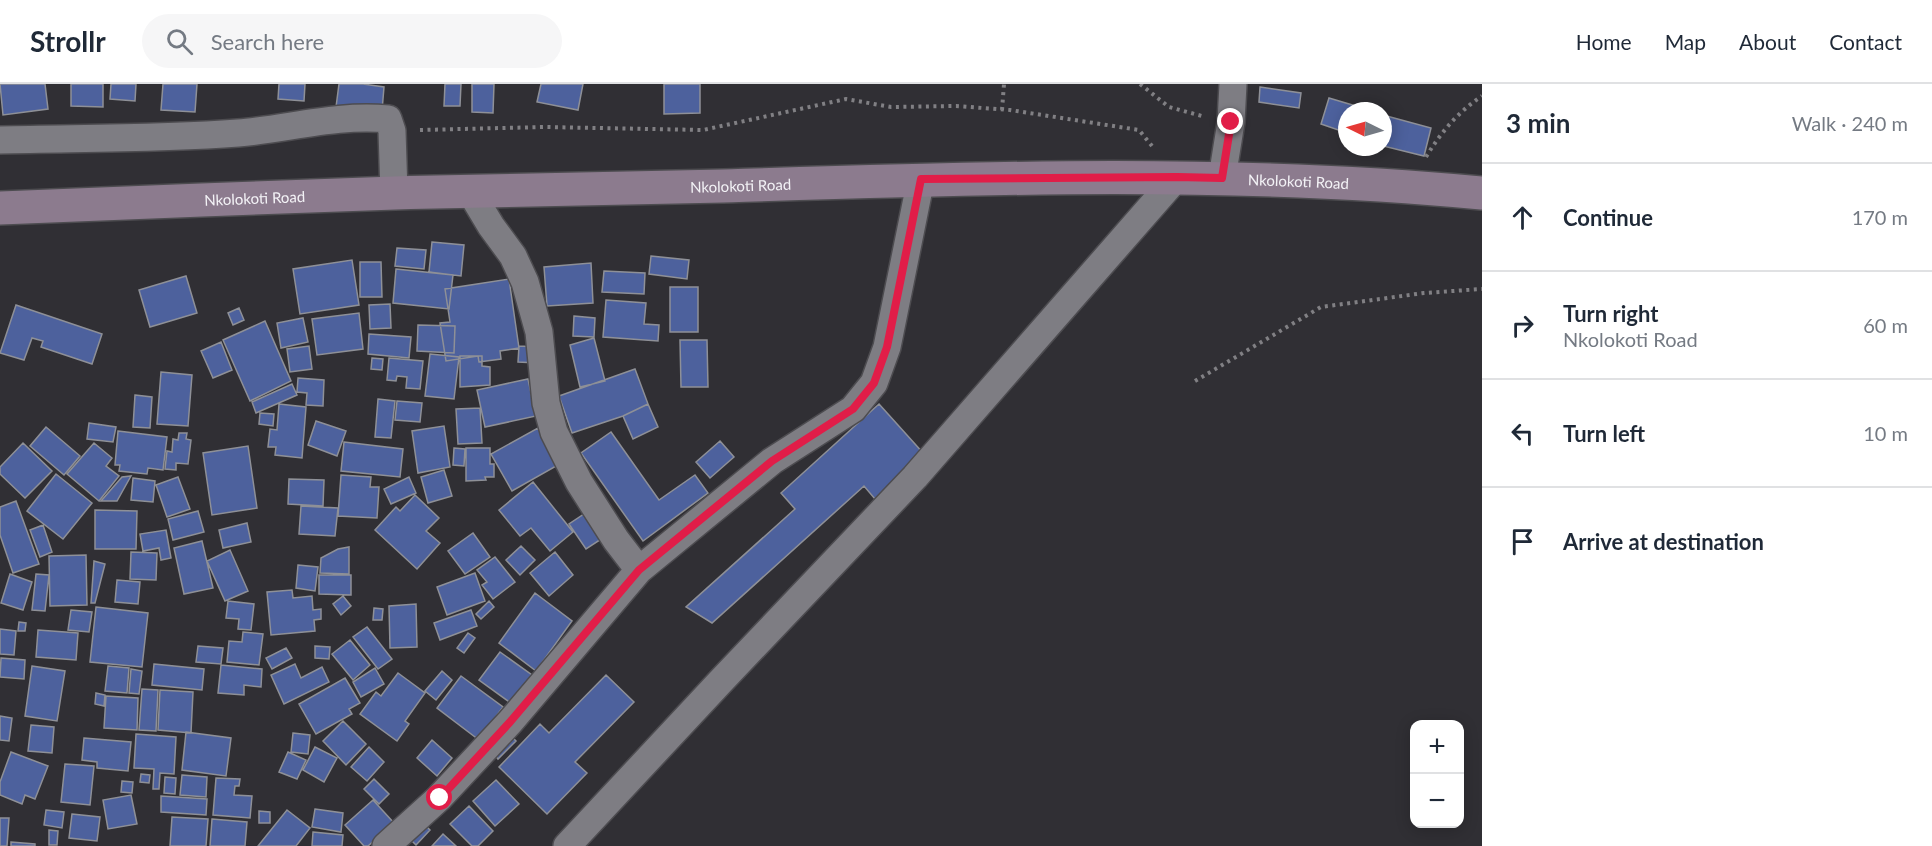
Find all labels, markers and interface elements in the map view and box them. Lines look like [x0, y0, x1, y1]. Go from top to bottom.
search box [142, 14, 562, 68]
text: Strollr [30, 24, 106, 58]
icon: search [163, 25, 196, 58]
text: Search here [211, 28, 324, 55]
text: Home [1576, 29, 1632, 54]
text: Map [1665, 29, 1706, 54]
text: About [1739, 29, 1796, 54]
text: Contact [1829, 29, 1902, 54]
north arrow [1338, 102, 1392, 156]
text: 3 min [1506, 107, 1570, 139]
route end [1217, 108, 1243, 134]
text: Walk · 240 m [1792, 111, 1908, 135]
street label: Nkolokoti Road [1248, 170, 1349, 192]
street label: Nkolokoti Road [690, 175, 791, 196]
street label: Nkolokoti Road [204, 187, 306, 209]
icon: ahead [1506, 201, 1539, 234]
text: Continue [1563, 204, 1653, 231]
text: 170 m [1852, 205, 1908, 229]
text: Turn right [1563, 300, 1658, 327]
icon: right [1506, 309, 1539, 342]
text: 60 m [1863, 313, 1908, 337]
text: Nkolokoti Road [1563, 327, 1698, 351]
icon: left [1506, 417, 1539, 450]
text: Turn left [1563, 420, 1645, 447]
text: 10 m [1863, 421, 1908, 445]
icon: arrive [1506, 525, 1539, 558]
text: Arrive at destination [1563, 528, 1764, 555]
map controls [1410, 720, 1464, 828]
button: + [1410, 720, 1464, 774]
button: − [1410, 774, 1464, 828]
route start [426, 784, 452, 810]

